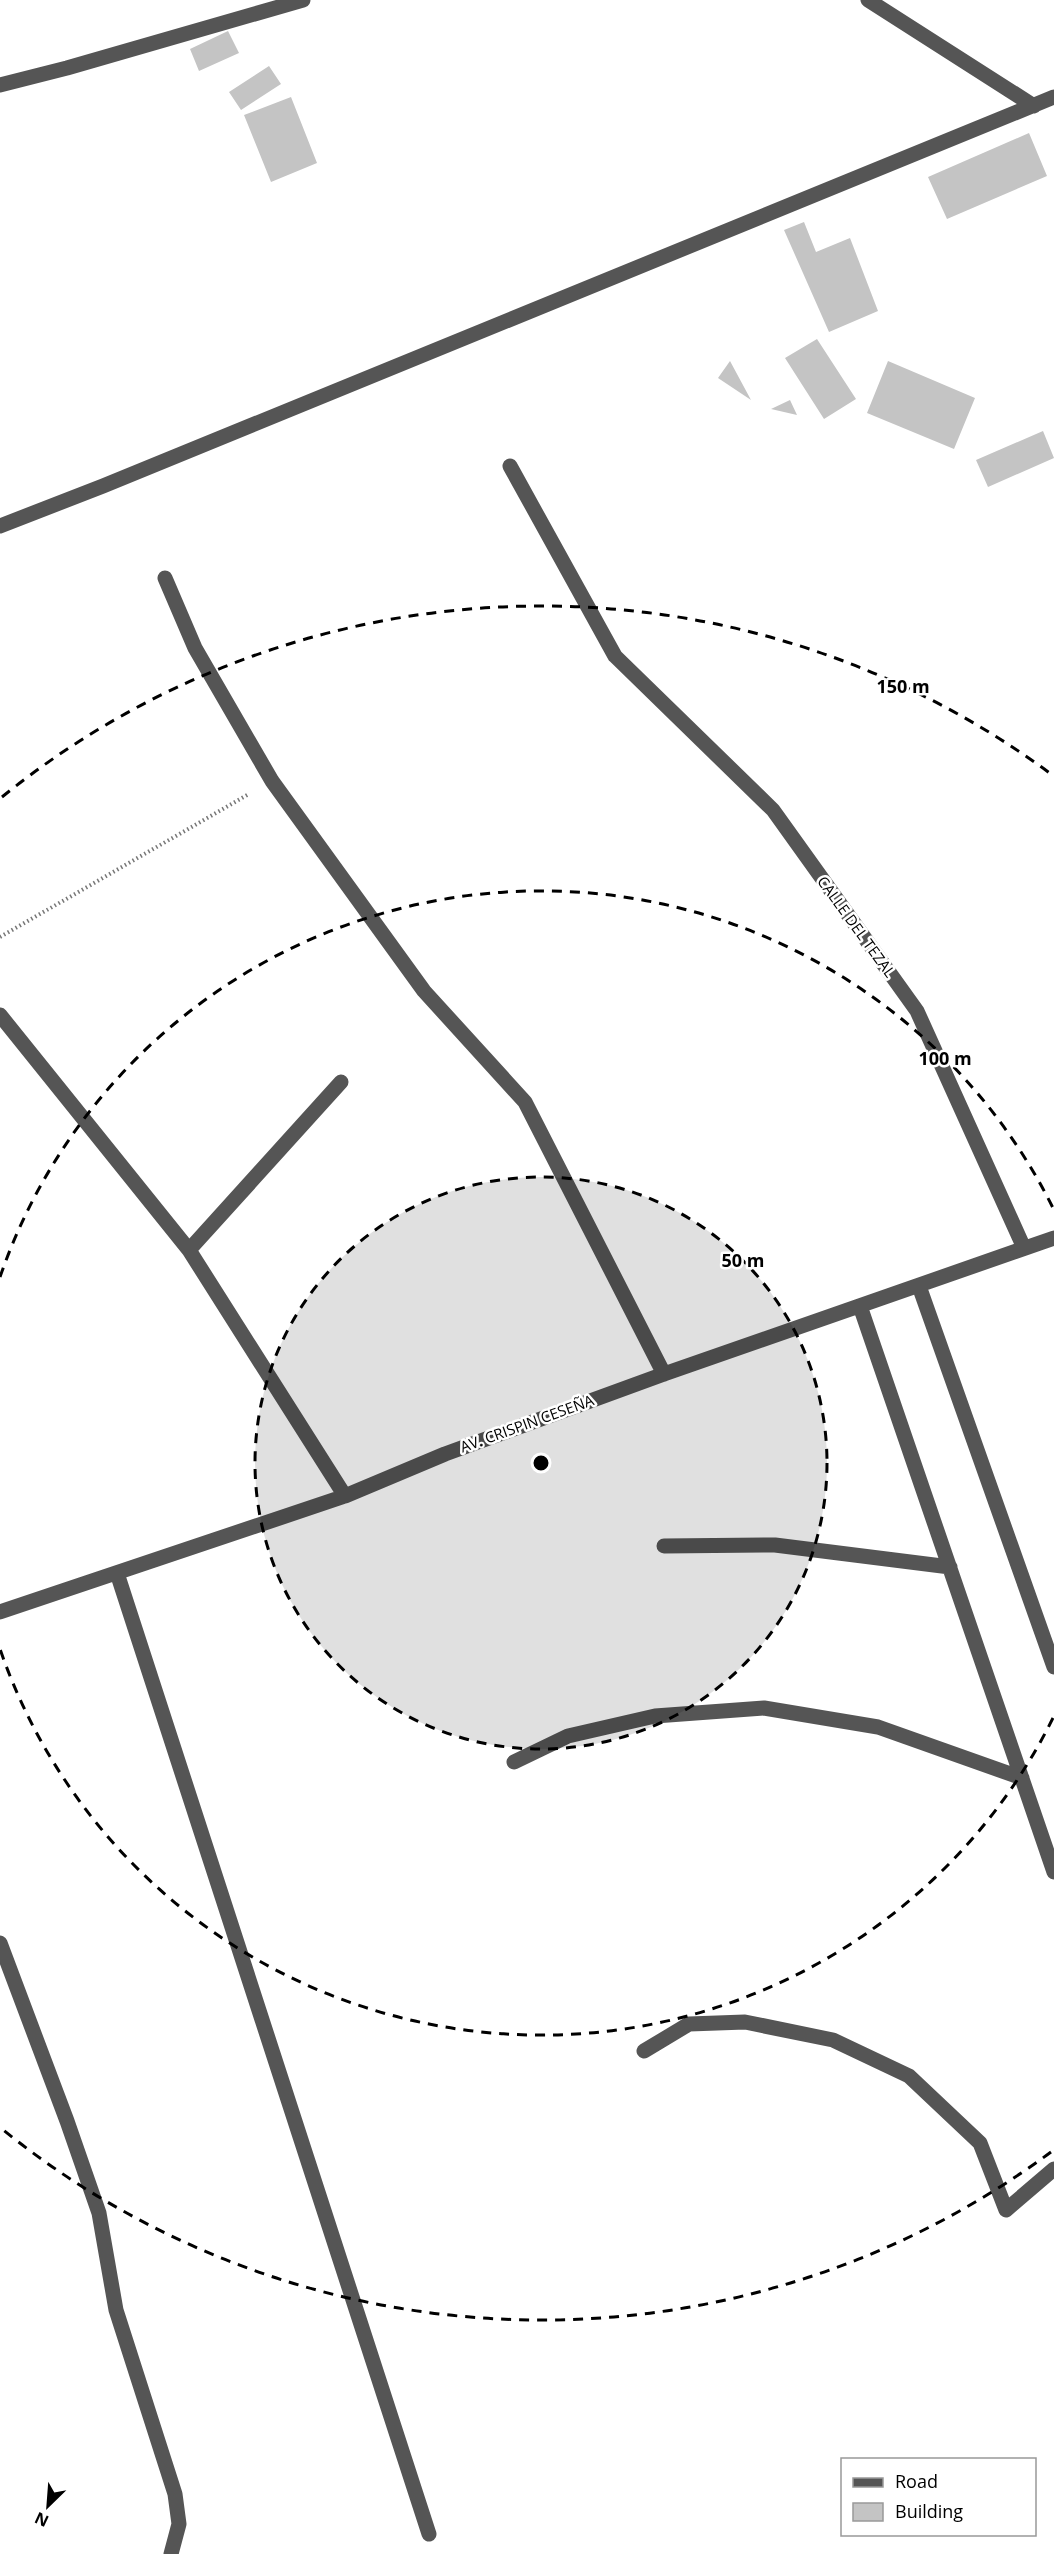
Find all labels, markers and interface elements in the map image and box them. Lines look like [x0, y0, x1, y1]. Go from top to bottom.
text: 150 m [876, 674, 930, 698]
street label: CALLE DEL TEZAL [813, 872, 900, 981]
text: 100 m [918, 1046, 972, 1070]
text: 50 m [722, 1248, 764, 1272]
street label: AV. CRISPIN CESEÑA [457, 1389, 597, 1457]
centre of rings [531, 1453, 551, 1473]
legend [841, 2458, 1036, 2536]
text: Road [895, 2469, 938, 2493]
north arrow [18, 2476, 78, 2536]
text: Building [895, 2499, 963, 2523]
text: N [31, 2507, 52, 2532]

